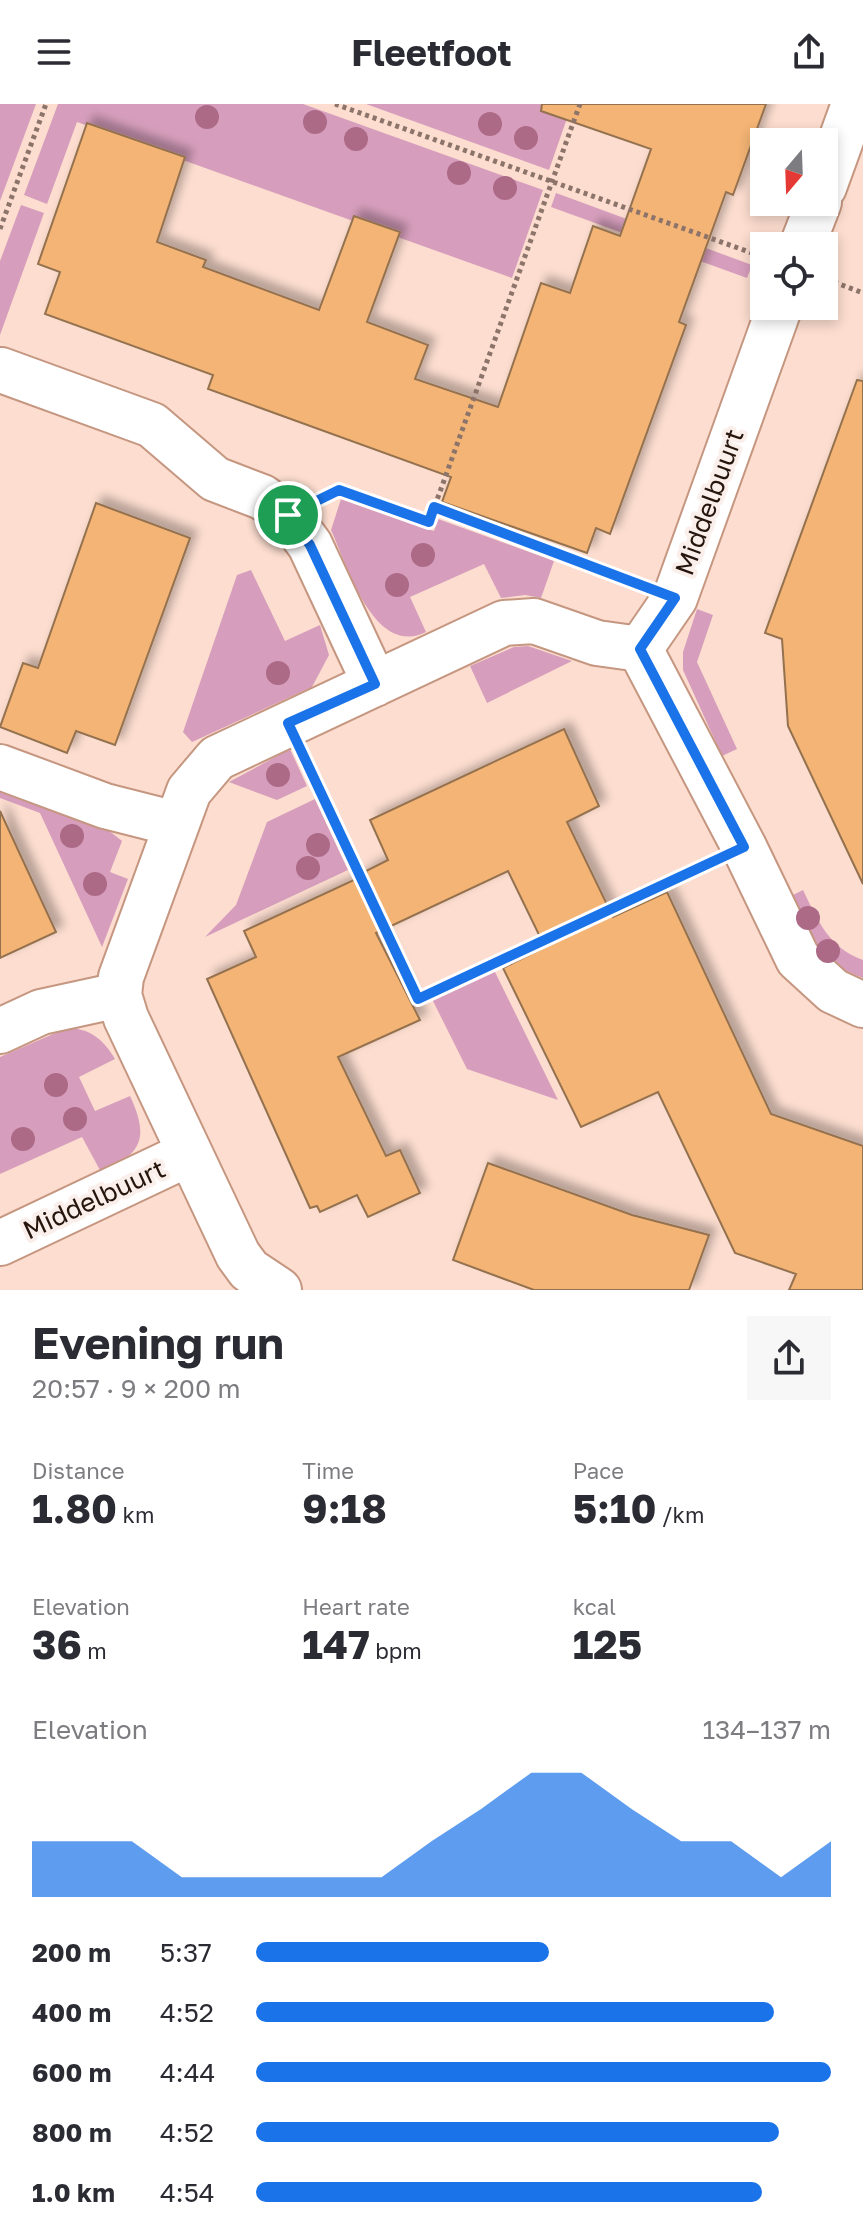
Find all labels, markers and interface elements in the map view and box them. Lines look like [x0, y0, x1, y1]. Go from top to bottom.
icon: menu [32, 30, 76, 74]
icon: share [787, 30, 831, 74]
text: Fleetfoot [351, 31, 512, 74]
north arrow [750, 128, 838, 216]
map controls [750, 128, 838, 320]
button: locate [750, 232, 838, 320]
street label: Middelbuurt [668, 425, 750, 579]
pin [254, 481, 322, 549]
icon: arrive [266, 493, 310, 537]
street label: Middelbuurt [18, 1153, 170, 1245]
text: Evening run [32, 1316, 284, 1369]
button: share [747, 1316, 831, 1400]
text: 20:57 · 9 × 200 m [32, 1373, 241, 1404]
text: Distance [32, 1457, 124, 1484]
text: Time [302, 1457, 354, 1484]
text: Pace [573, 1457, 624, 1484]
text: 1.80 [32, 1484, 117, 1532]
text: 9:18 [302, 1484, 387, 1532]
text: 5:10 [573, 1484, 656, 1532]
text: km [117, 1501, 154, 1528]
text: /km [656, 1501, 704, 1528]
text: Elevation [32, 1593, 130, 1620]
text: Heart rate [302, 1593, 410, 1620]
text: kcal [573, 1593, 616, 1620]
text: 36 [32, 1620, 82, 1668]
text: 147 [302, 1620, 370, 1668]
text: 125 [573, 1620, 642, 1668]
text: m [82, 1637, 107, 1664]
text: bpm [370, 1637, 422, 1664]
text: Elevation [32, 1714, 148, 1745]
text: 134–137 m [702, 1714, 831, 1745]
text: 200 m [32, 1937, 111, 1968]
text: 5:37 [160, 1937, 212, 1968]
text: 400 m [32, 1997, 111, 2028]
text: 4:52 [160, 1997, 214, 2028]
text: 600 m [32, 2057, 112, 2088]
text: 4:44 [160, 2057, 215, 2088]
text: 800 m [32, 2117, 112, 2148]
text: 4:52 [160, 2117, 214, 2148]
text: 1.0 km [32, 2177, 115, 2208]
text: 4:54 [160, 2177, 215, 2208]

